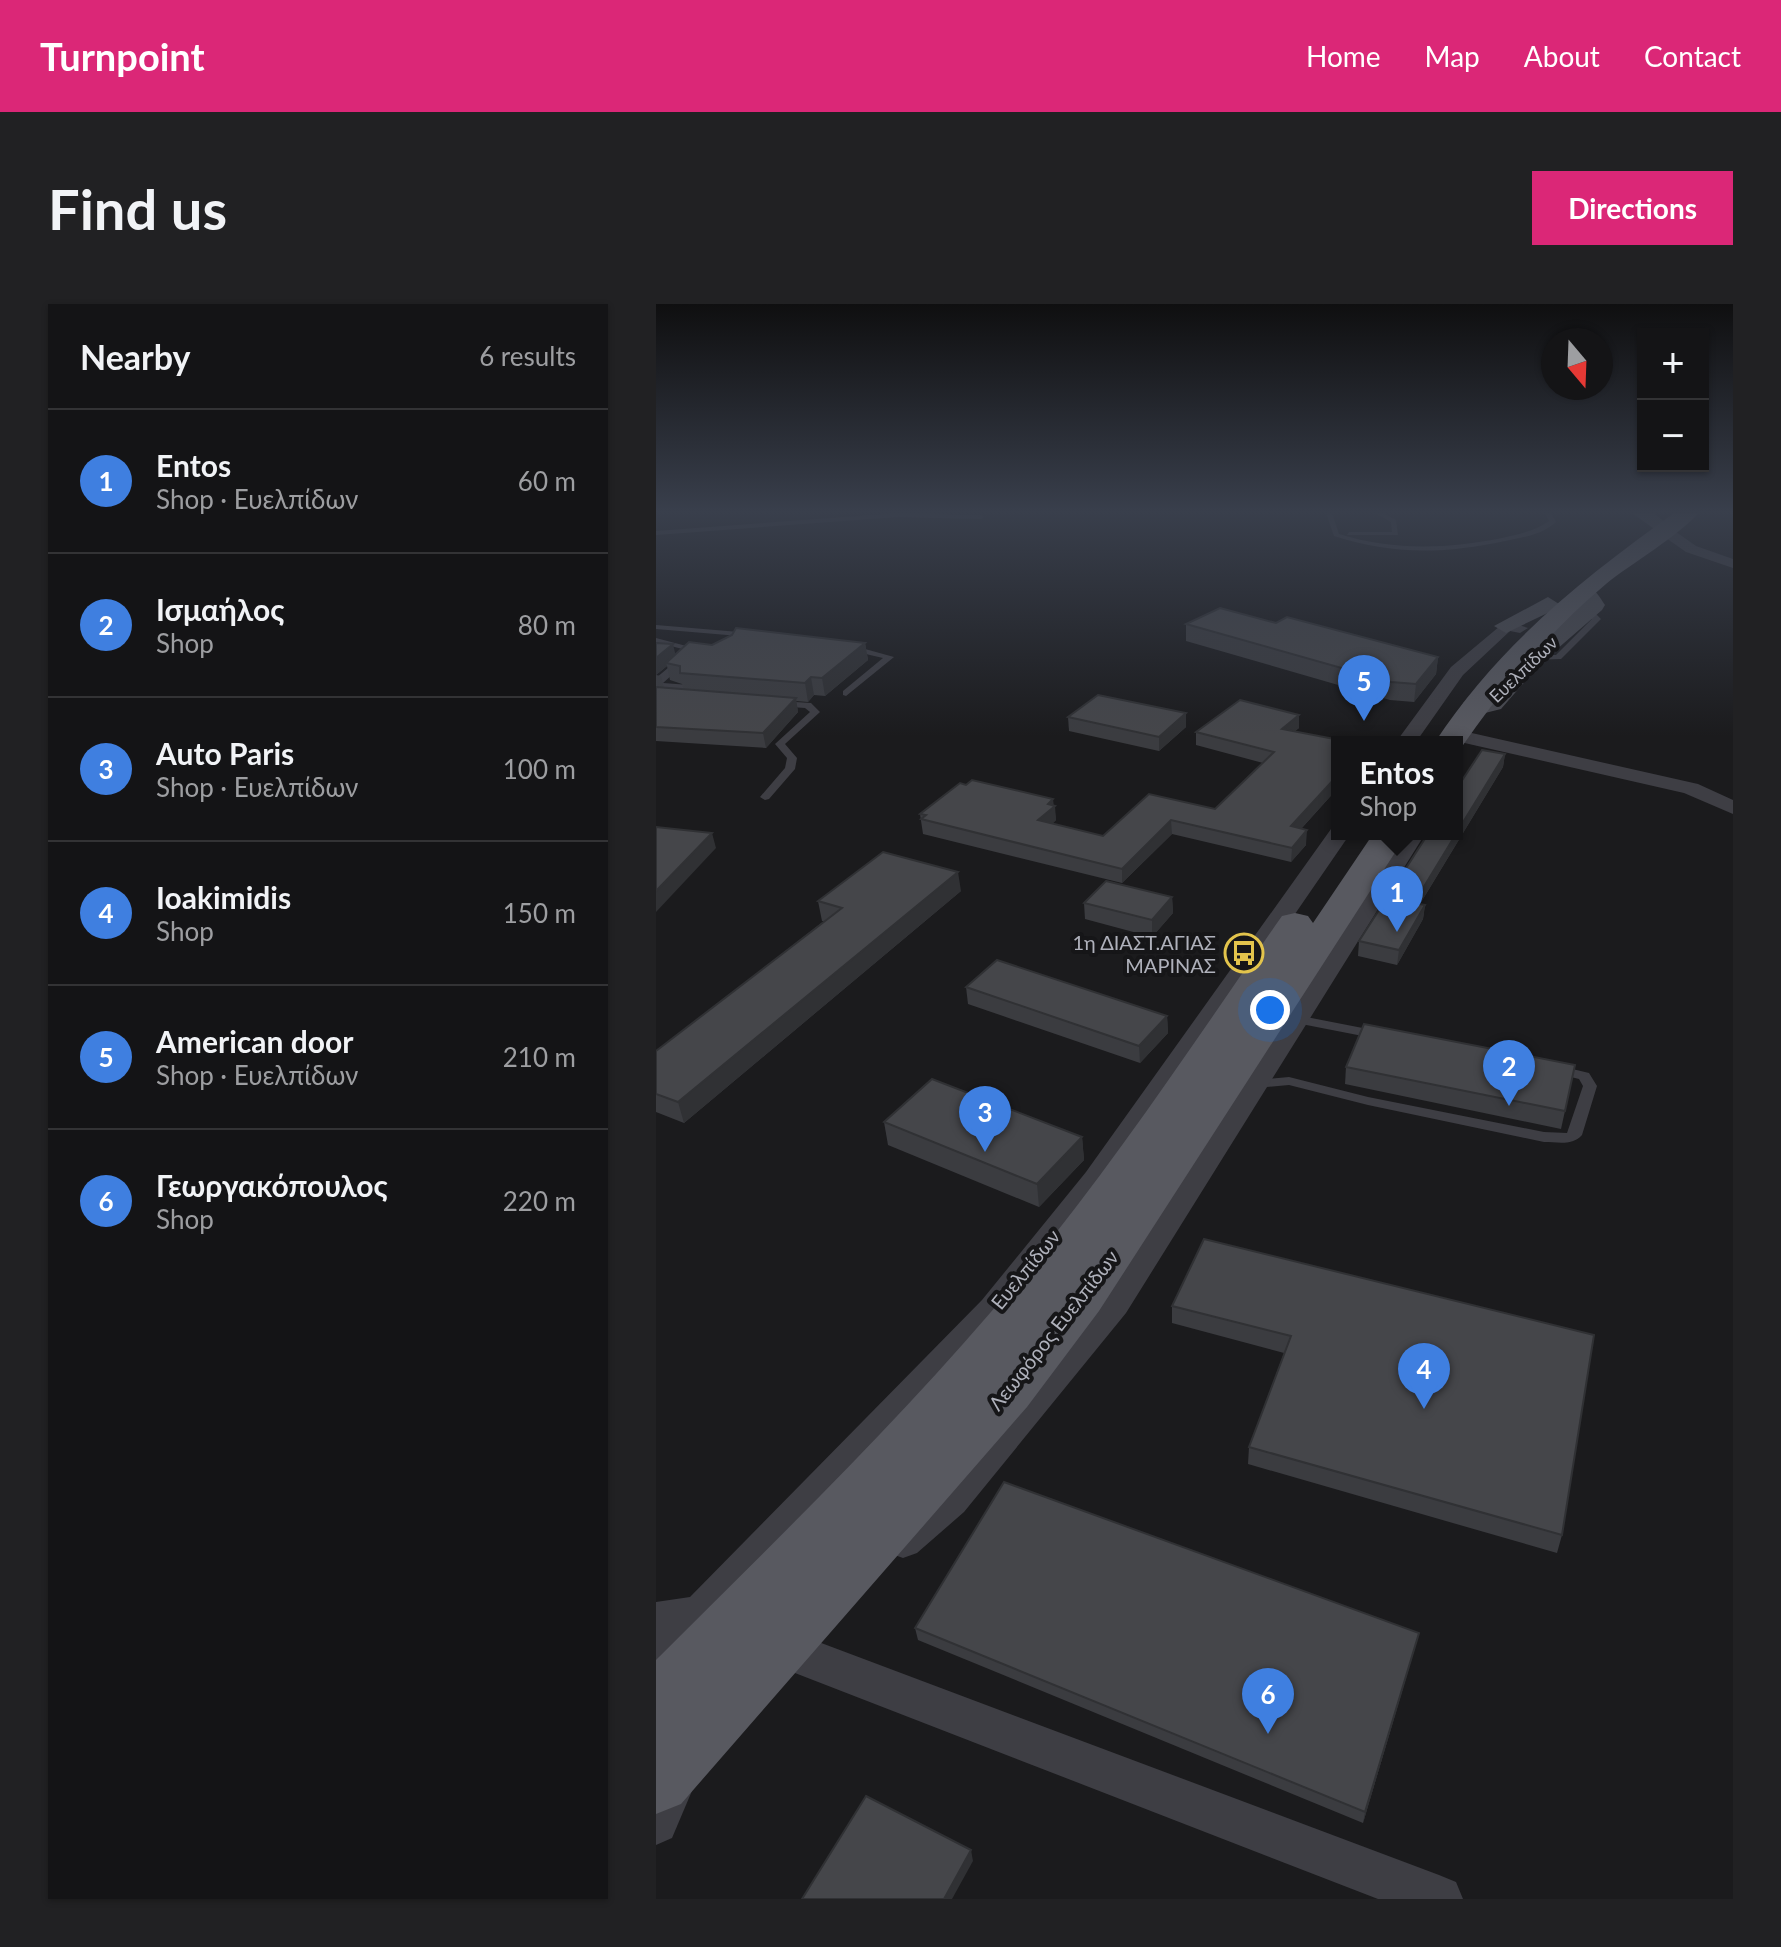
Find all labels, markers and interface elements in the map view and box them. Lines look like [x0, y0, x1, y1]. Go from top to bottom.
text: Turnpoint [40, 33, 205, 79]
text: Home [1306, 39, 1381, 73]
text: Map [1425, 39, 1480, 73]
text: About [1524, 39, 1600, 73]
text: Contact [1644, 39, 1741, 73]
button: Directions [1532, 171, 1733, 245]
text: Find us [48, 175, 227, 242]
north arrow [1541, 328, 1613, 400]
map controls [1637, 328, 1709, 472]
button: + [1637, 328, 1709, 400]
text: Nearby [80, 336, 191, 377]
text: 6 results [479, 340, 576, 372]
button: − [1637, 400, 1709, 472]
text: Entos [156, 447, 231, 483]
text: 1 [98, 465, 114, 497]
text: 60 m [518, 465, 576, 497]
text: Shop · Ευελπίδων [156, 483, 358, 515]
text: Ισμαήλος [156, 591, 284, 627]
text: 2 [98, 609, 114, 641]
text: 80 m [518, 609, 576, 641]
text: Shop [156, 627, 214, 659]
street label: Ευελπίδων [1484, 631, 1562, 707]
pin: 5 [1338, 655, 1390, 721]
text: Auto Paris [156, 735, 294, 771]
popup [1331, 736, 1463, 840]
text: 3 [98, 753, 114, 785]
text: 100 m [503, 753, 576, 785]
text: Entos [1359, 754, 1435, 790]
text: Shop · Ευελπίδων [156, 771, 358, 803]
text: Shop [1359, 790, 1417, 822]
pin: 1 [1371, 866, 1423, 932]
text: Ioakimidis [156, 879, 291, 915]
text: 4 [98, 897, 114, 929]
text: 150 m [503, 897, 576, 929]
text: Shop [156, 915, 214, 947]
place label: 1η ΔΙΑΣΤ.ΑΓΙΑΣ ΜΑΡΙΝΑΣ [1072, 930, 1216, 977]
bus stop icon: 1η ΔΙΑΣΤ.ΑΓΙΑΣ ΜΑΡΙΝΑΣ [1223, 932, 1265, 974]
your location [1250, 990, 1290, 1030]
text: American door [156, 1023, 353, 1059]
pin: 2 [1483, 1040, 1535, 1106]
text: 5 [98, 1041, 114, 1073]
text: 210 m [503, 1041, 576, 1073]
text: Shop · Ευελπίδων [156, 1059, 358, 1091]
pin: 3 [959, 1086, 1011, 1152]
text: Γεωργακόπουλος [156, 1167, 388, 1203]
text: 6 [98, 1185, 114, 1217]
text: 220 m [503, 1185, 576, 1217]
text: Shop [156, 1203, 214, 1235]
street label: Ευελπίδων [986, 1224, 1064, 1314]
street label: Λεωφόρος Ευελπίδων [983, 1245, 1123, 1415]
pin: 4 [1398, 1343, 1450, 1409]
pin: 6 [1242, 1668, 1294, 1734]

